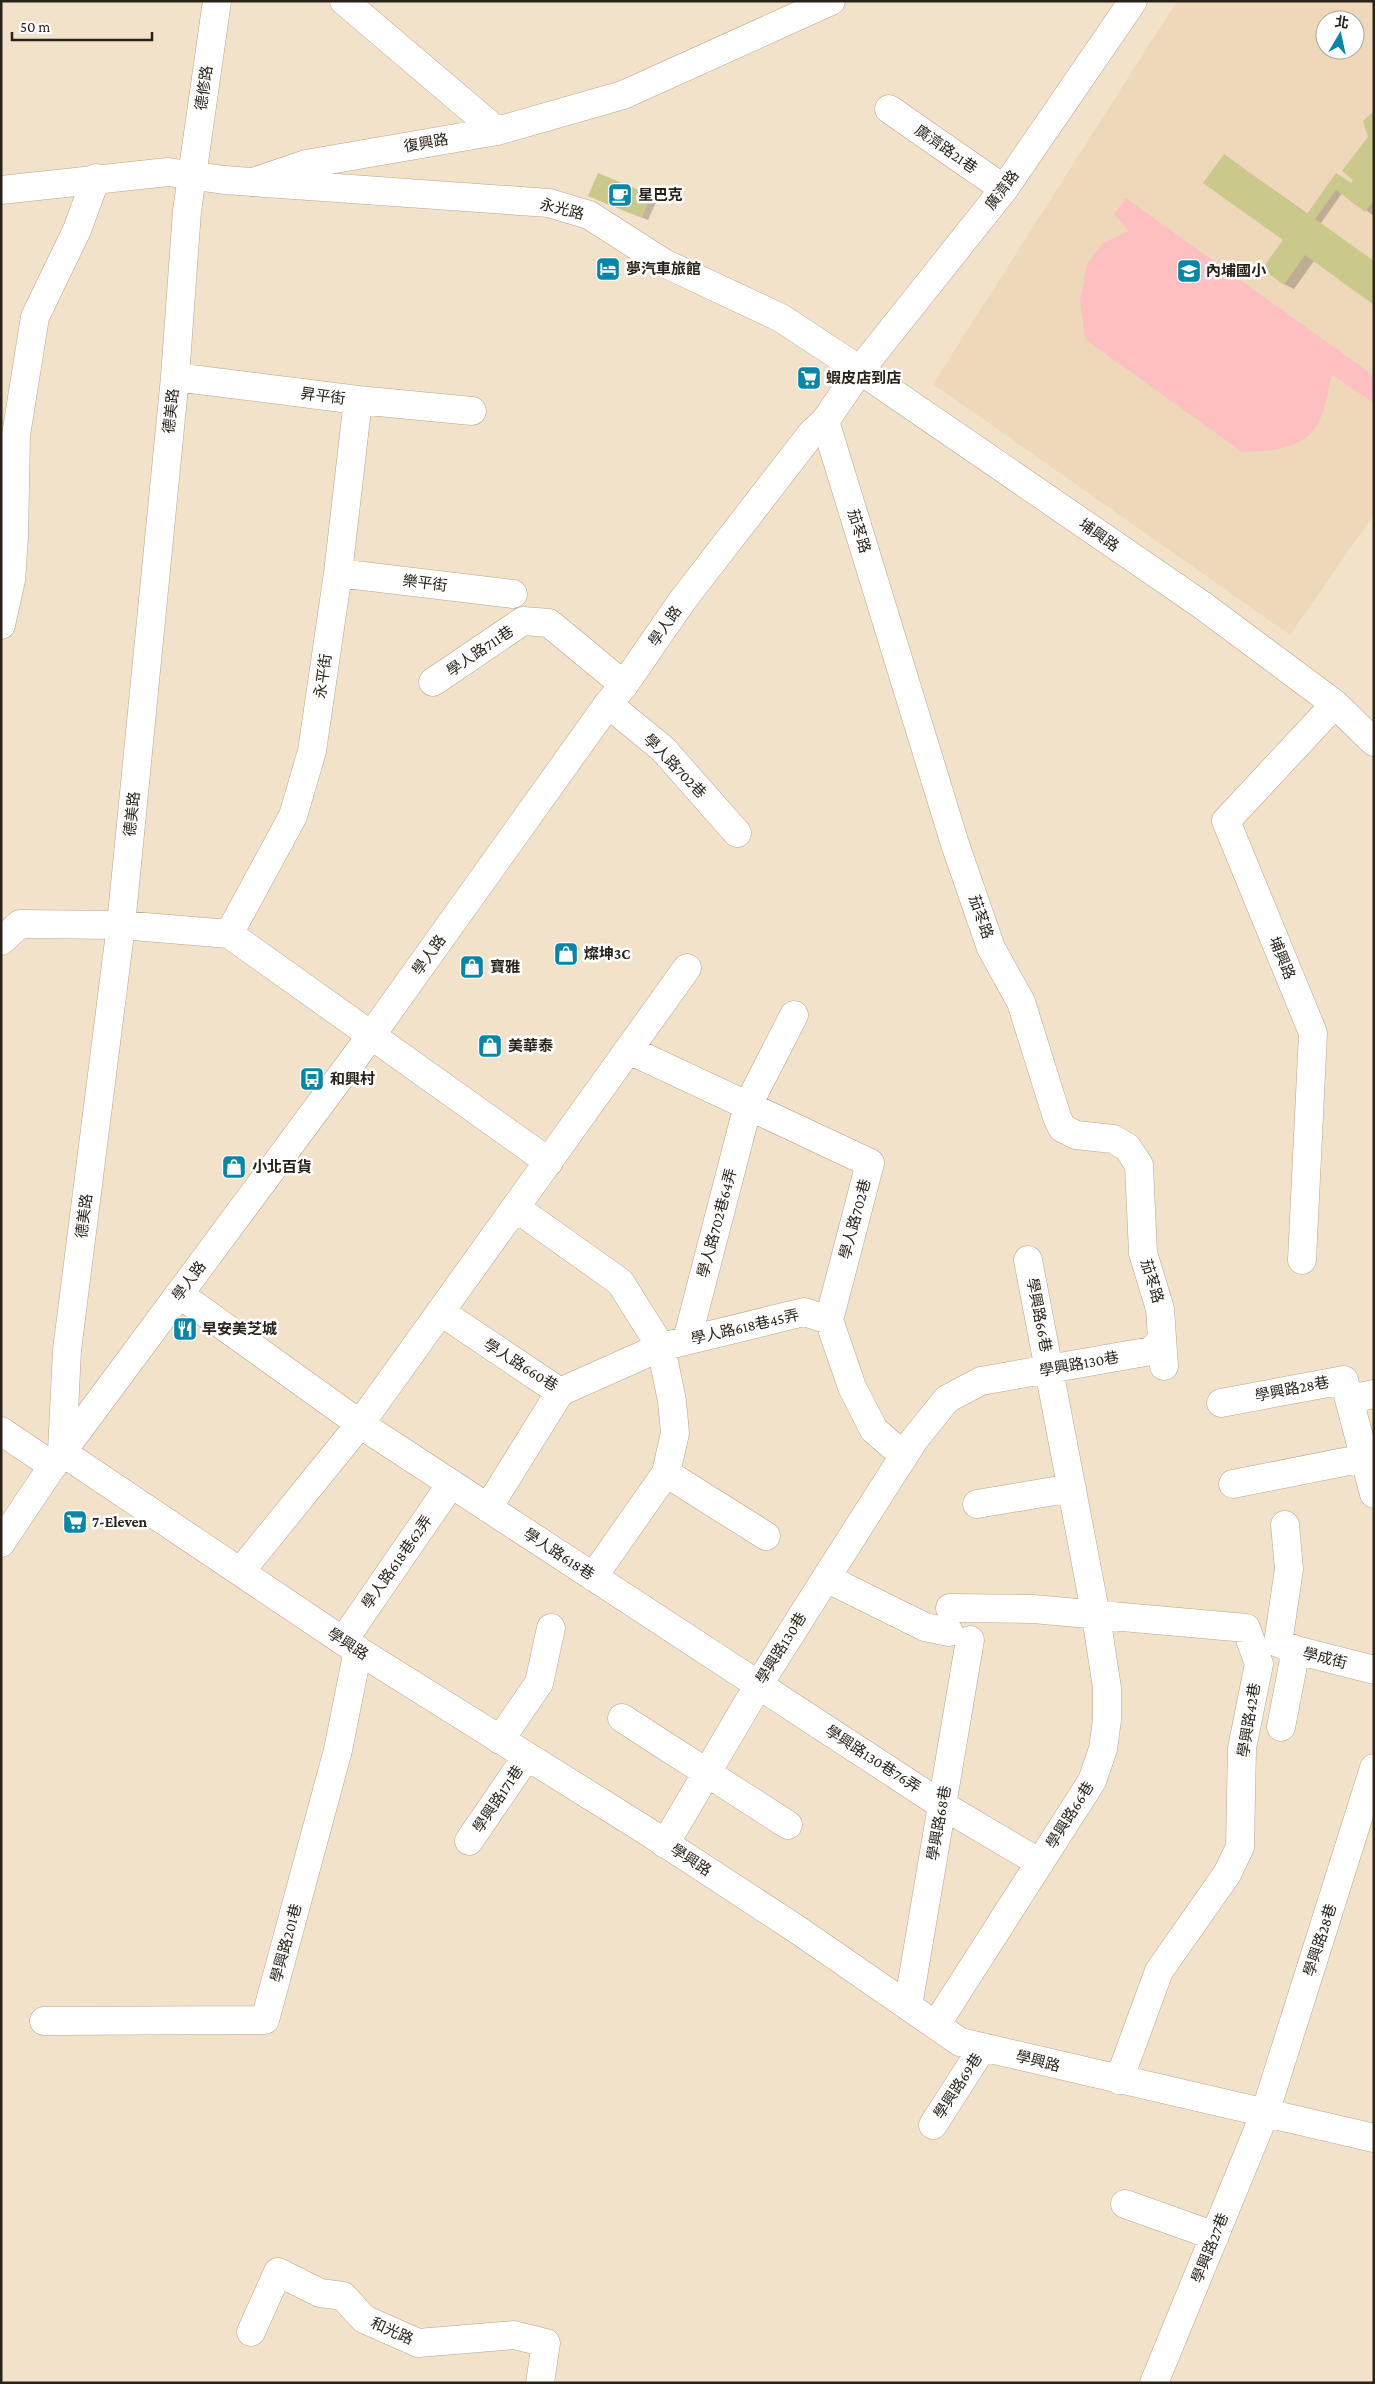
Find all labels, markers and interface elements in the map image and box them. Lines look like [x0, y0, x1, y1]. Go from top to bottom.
scale bar [12, 10, 152, 42]
north arrow [1315, 10, 1365, 60]
text: 北 [1334, 13, 1350, 31]
text: 50 m [20, 19, 50, 35]
street label: 德修路 [192, 64, 215, 111]
street label: 廣濟路21巷 [912, 122, 980, 176]
street label: 復興路 [402, 131, 450, 155]
street label: 廣濟路 [982, 167, 1022, 213]
cafe icon: 星巴克 [607, 182, 633, 208]
place label: 星巴克 [638, 187, 683, 203]
street label: 永光路 [538, 196, 586, 222]
hotel icon: 夢汽車旅館 [595, 256, 621, 282]
school or university icon: 內埔國小 [1176, 258, 1202, 284]
place label: 夢汽車旅館 [626, 261, 701, 277]
place label: 內埔國小 [1206, 262, 1267, 279]
supermarket icon: 蝦皮店到店 [796, 365, 822, 391]
place label: 蝦皮店到店 [826, 370, 901, 386]
street label: 昇平街 [300, 385, 346, 407]
street label: 德美路 [160, 388, 181, 434]
street label: 茄苳路 [845, 507, 873, 555]
street label: 埔興路 [1076, 515, 1123, 554]
street label: 樂平街 [402, 572, 448, 594]
street label: 學人路 [646, 603, 684, 649]
street label: 學人路711巷 [444, 623, 516, 679]
street label: 永平街 [312, 653, 334, 699]
street label: 學人路702巷 [641, 731, 709, 801]
street label: 德美路 [121, 791, 142, 837]
street label: 茄苳路 [966, 893, 996, 941]
street label: 學人路 [409, 932, 449, 978]
street label: 埔興路 [1266, 934, 1299, 982]
shop icon: 燦坤3C [553, 941, 579, 967]
place label: 燦坤3C [584, 946, 630, 962]
shop icon: 寶雅 [459, 954, 485, 980]
place label: 寶雅 [490, 958, 520, 975]
shop icon: 美華泰 [477, 1033, 503, 1059]
place label: 美華泰 [508, 1037, 554, 1054]
bus stop icon: 和興村 [299, 1066, 325, 1092]
place label: 和興村 [330, 1070, 375, 1087]
shop icon: 小北百貨 [221, 1154, 247, 1180]
place label: 小北百貨 [252, 1159, 312, 1175]
street label: 學人路702巷64弄 [695, 1167, 739, 1279]
street label: 學人路702巷 [837, 1177, 873, 1261]
street label: 德美路 [72, 1193, 95, 1239]
street label: 茄苳路 [1138, 1257, 1166, 1305]
street label: 學人路 [169, 1258, 209, 1304]
street label: 學興路66巷 [1024, 1277, 1054, 1353]
street label: 學人路618巷45弄 [689, 1307, 801, 1347]
restaurant icon: 早安美芝城 [172, 1316, 198, 1342]
place label: 早安美芝城 [202, 1320, 277, 1337]
street label: 學人路660巷 [481, 1336, 561, 1394]
street label: 學興路130巷 [1038, 1349, 1120, 1379]
street label: 學興路28巷 [1254, 1374, 1330, 1404]
supermarket icon: 7-Eleven [62, 1509, 88, 1535]
street label: 學人路618巷62弄 [359, 1512, 435, 1612]
place label: 7-Eleven [92, 1514, 148, 1530]
street label: 學人路618巷 [521, 1525, 597, 1583]
street label: 學興路130巷 [753, 1610, 809, 1686]
street label: 學興路 [325, 1625, 371, 1663]
street label: 學成街 [1301, 1645, 1349, 1671]
street label: 學興路42巷 [1235, 1682, 1263, 1758]
street label: 學興路130巷76弄 [823, 1722, 923, 1796]
street label: 學興路171巷 [470, 1763, 526, 1835]
street label: 學興路66巷 [1043, 1779, 1097, 1851]
street label: 學興路68巷 [925, 1784, 953, 1862]
street label: 學興路 [668, 1841, 714, 1879]
street label: 學興路201巷 [268, 1902, 304, 1984]
street label: 學興路28巷 [1301, 1902, 1339, 1978]
street label: 學興路 [1014, 2048, 1062, 2074]
street label: 學興路69巷 [931, 2050, 985, 2122]
street label: 學興路27巷 [1189, 2211, 1231, 2285]
street label: 和光路 [368, 2315, 416, 2347]

